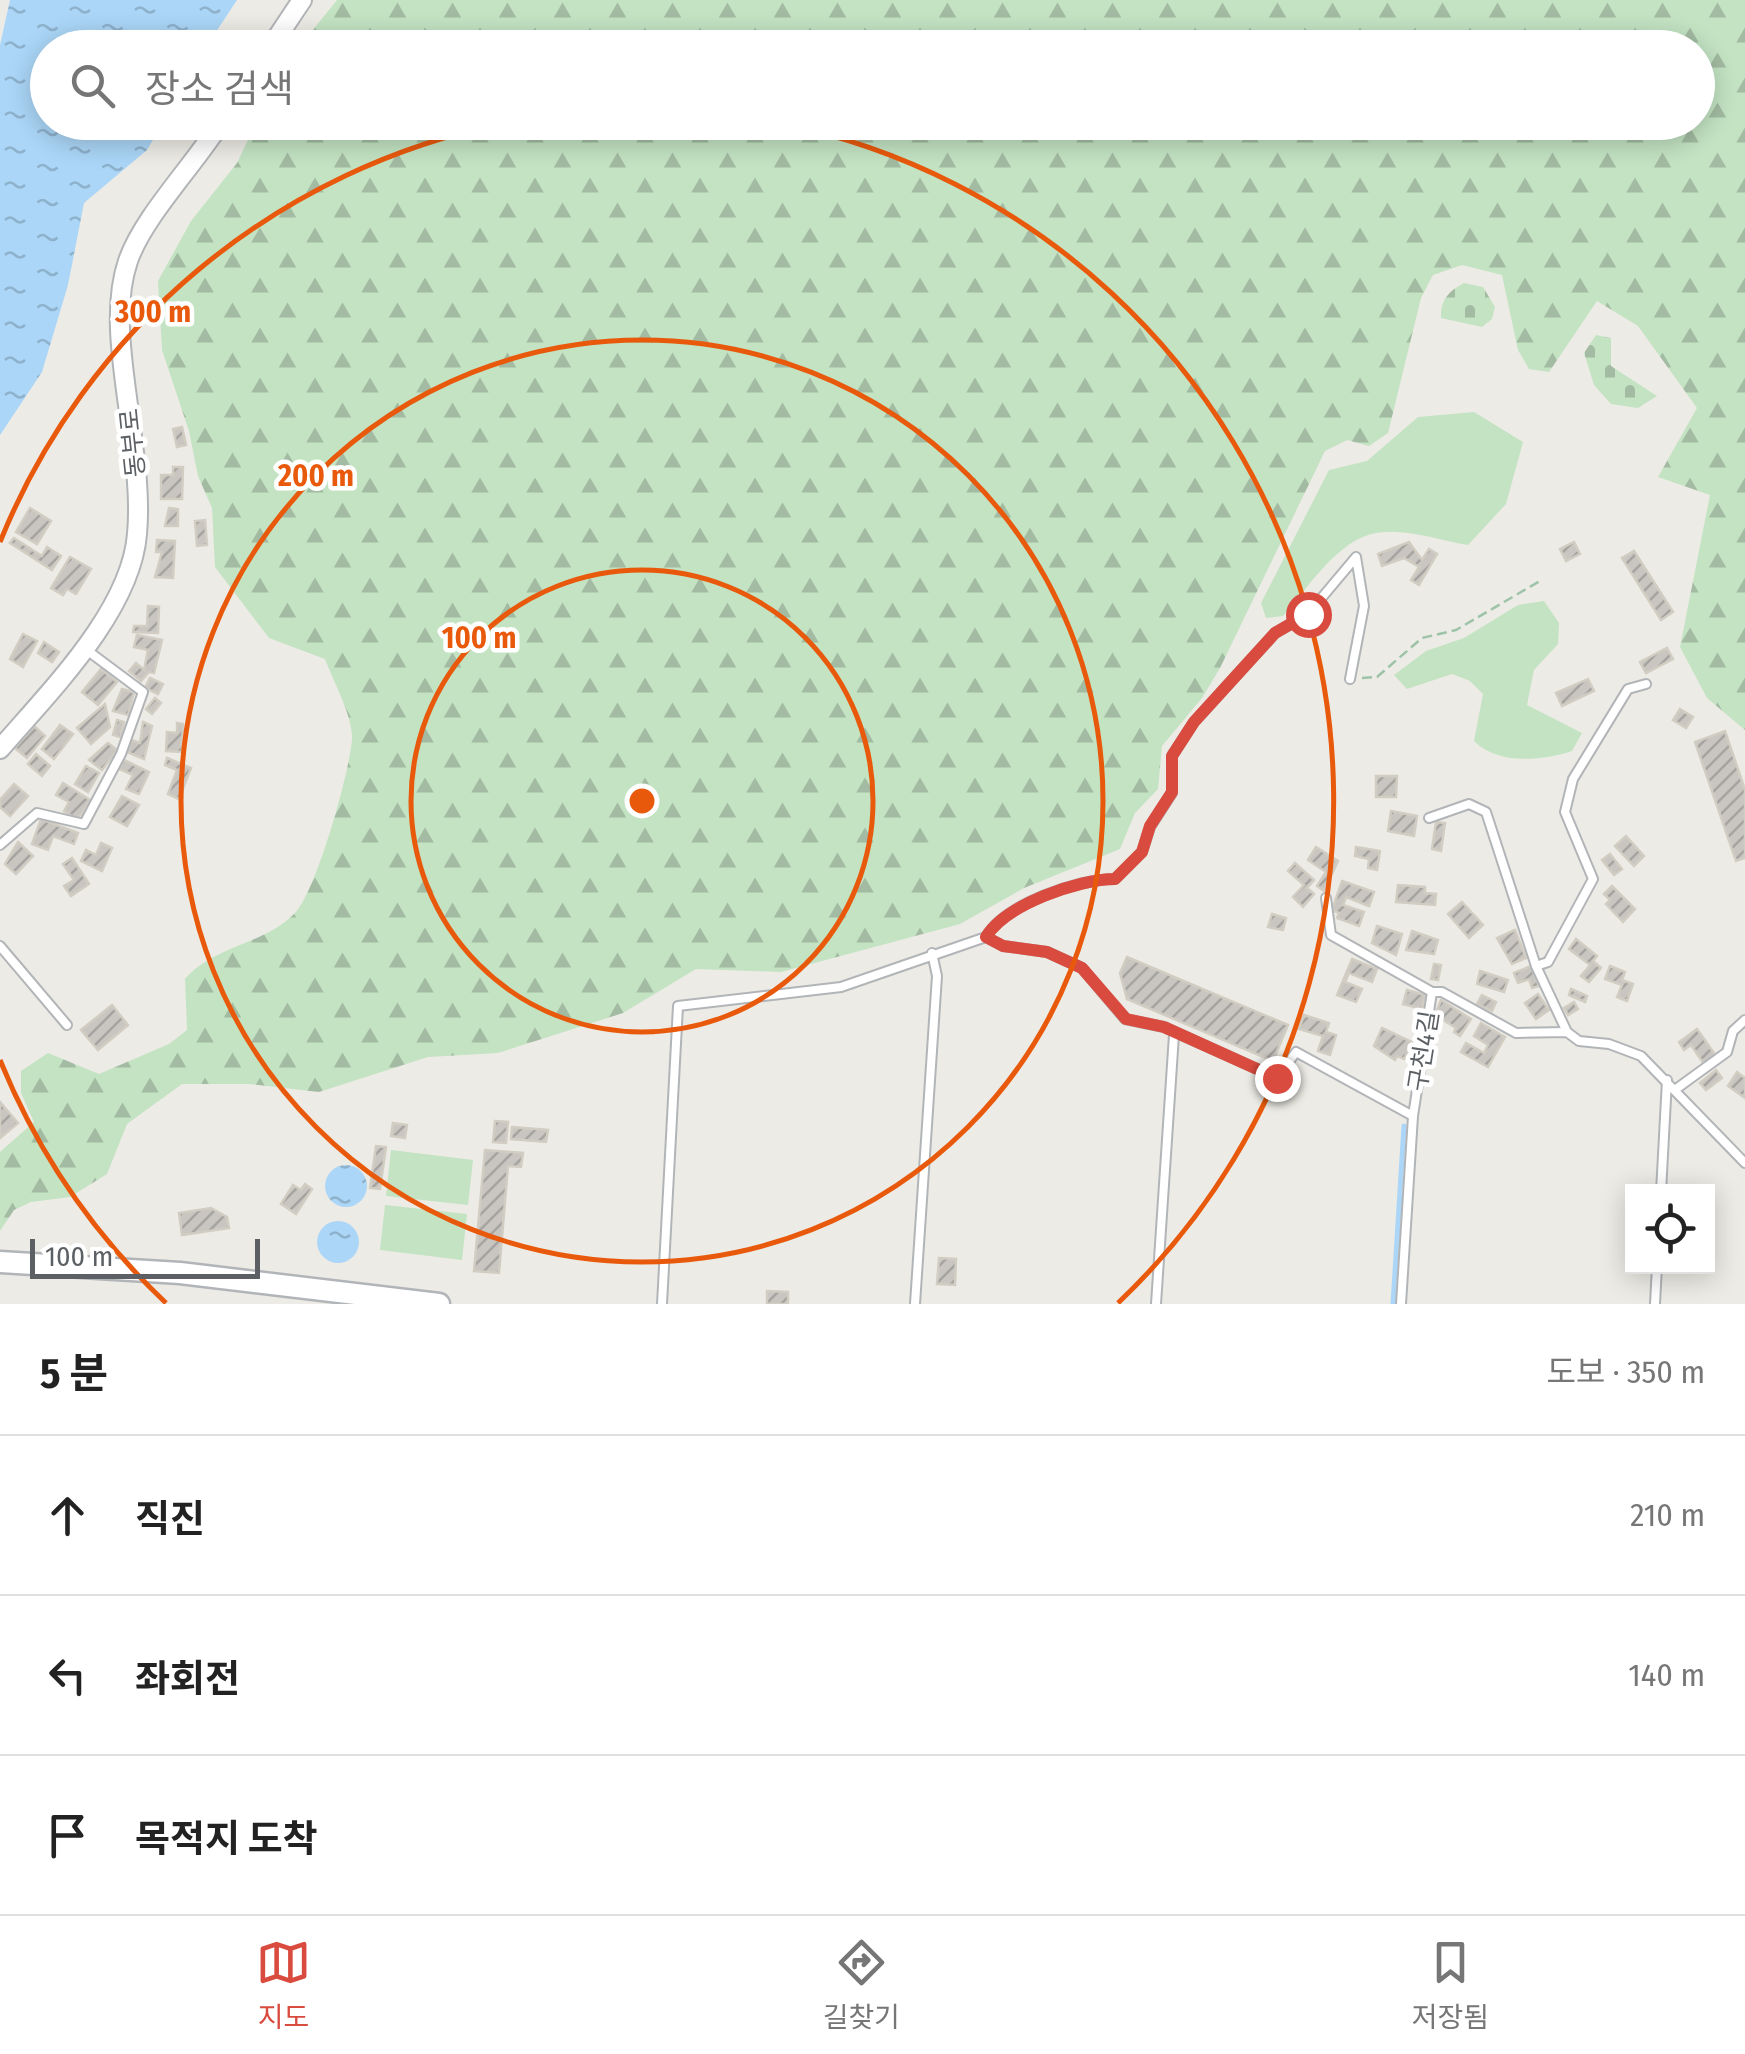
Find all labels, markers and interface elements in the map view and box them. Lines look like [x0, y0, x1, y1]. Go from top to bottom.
search box [30, 30, 1715, 140]
icon: search [65, 58, 120, 113]
text: 장소 검색 [145, 66, 294, 112]
text: 300 m [114, 294, 191, 330]
street label: 동부로 [114, 407, 152, 479]
text: 200 m [277, 458, 354, 494]
route start [1286, 592, 1332, 638]
text: 100 m [442, 620, 516, 656]
centre of rings [624, 783, 660, 819]
street label: 구천4길 [1403, 1009, 1445, 1094]
route end [1255, 1056, 1301, 1102]
map controls [1625, 1184, 1715, 1274]
button: locate [1625, 1184, 1715, 1274]
scale bar [30, 1234, 260, 1278]
text: 100 m [45, 1240, 113, 1273]
text: 5 분 [40, 1349, 108, 1399]
text: 도보 · 350 m [1546, 1353, 1705, 1391]
icon: ahead [40, 1488, 95, 1543]
text: 직진 [135, 1496, 205, 1542]
text: 210 m [1630, 1496, 1705, 1534]
icon: left [40, 1648, 95, 1703]
text: 좌회전 [135, 1656, 240, 1702]
text: 140 m [1628, 1656, 1705, 1694]
icon: arrive [40, 1808, 95, 1863]
text: 목적지 도착 [135, 1816, 318, 1862]
tab: 지도 [256, 1935, 311, 2035]
tab: 길찾기 [823, 1935, 900, 2035]
tab: 저장됨 [1412, 1935, 1489, 2035]

